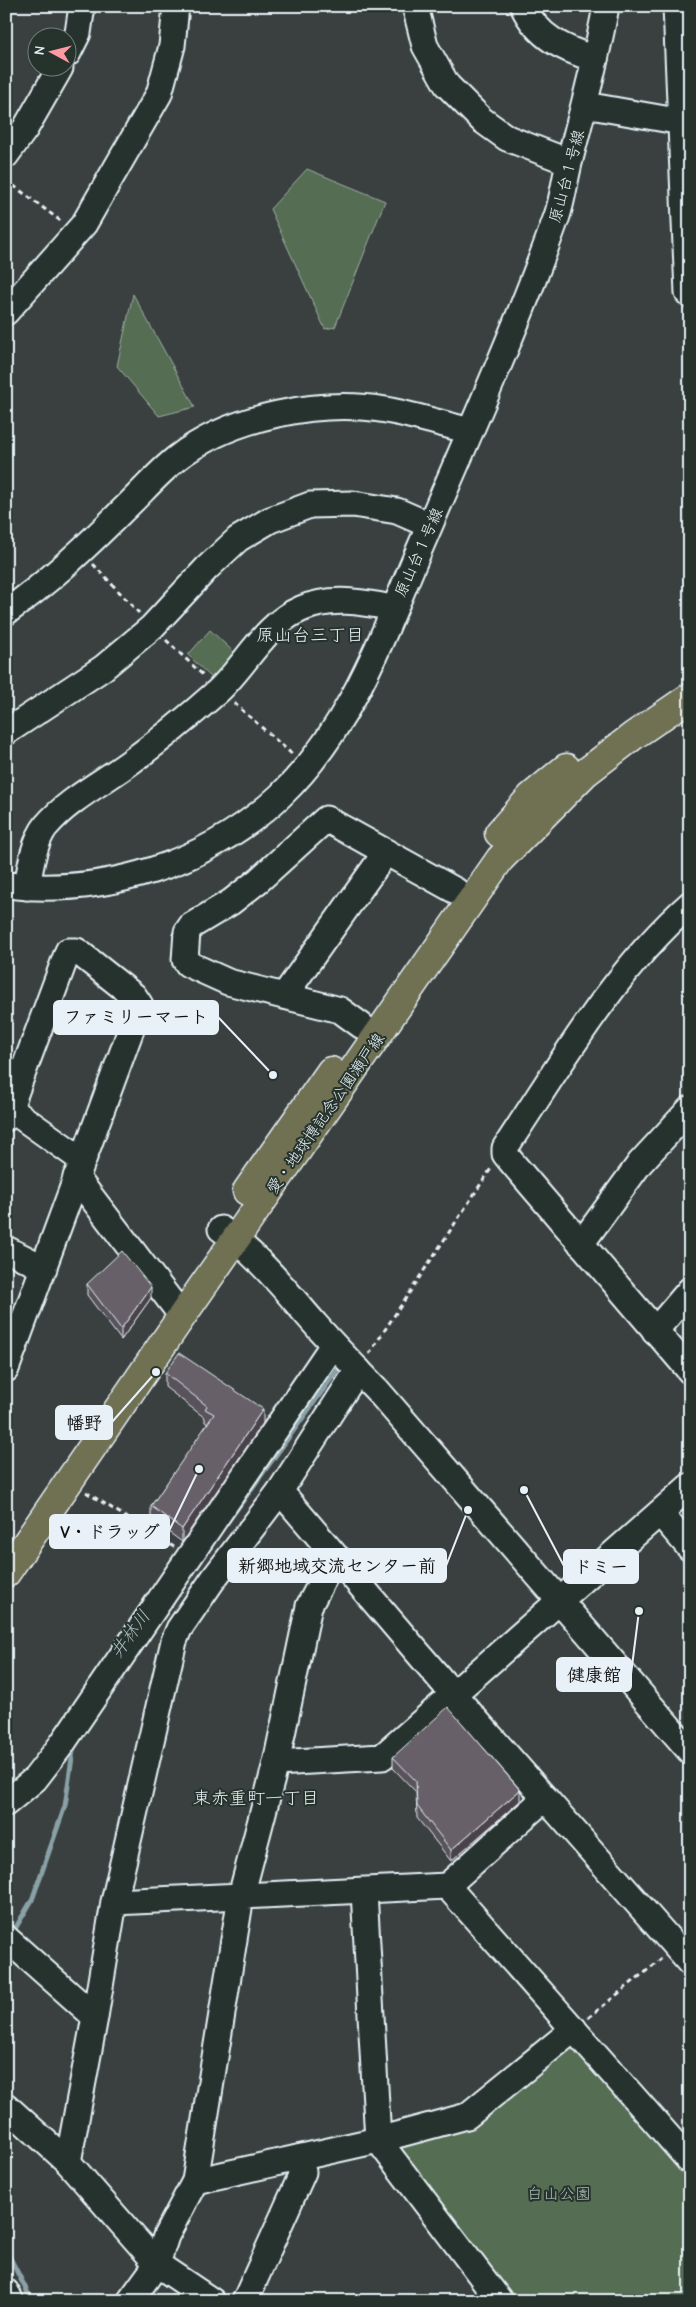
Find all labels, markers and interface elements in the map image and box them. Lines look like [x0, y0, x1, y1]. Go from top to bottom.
north arrow [28, 28, 78, 78]
text: N [31, 45, 49, 56]
street label: 原山台１号線 [546, 128, 588, 225]
street label: 原山台１号線 [391, 505, 447, 600]
district label: 原山台三丁目 [256, 625, 364, 646]
callout: ファミリーマート [54, 1001, 218, 1034]
text: ファミリーマート [64, 1007, 208, 1028]
street label: 愛・地球博記念公園瀬戸線 [263, 1030, 388, 1197]
callout: 幡野 [56, 1406, 112, 1439]
text: 幡野 [66, 1413, 102, 1434]
callout: V・ドラッグ [50, 1515, 169, 1548]
text: V・ドラッグ [60, 1522, 160, 1543]
callout: 新郷地域交流センター前 [228, 1549, 446, 1582]
callout: ドミー [564, 1550, 638, 1583]
text: 新郷地域交流センター前 [238, 1556, 436, 1577]
text: ドミー [574, 1557, 628, 1578]
water label: 井林川 [106, 1606, 155, 1662]
callout: 健康館 [557, 1658, 631, 1691]
text: 健康館 [567, 1665, 621, 1686]
district label: 東赤重町一丁目 [193, 1788, 319, 1809]
park label: 白山公園 [527, 2185, 591, 2203]

